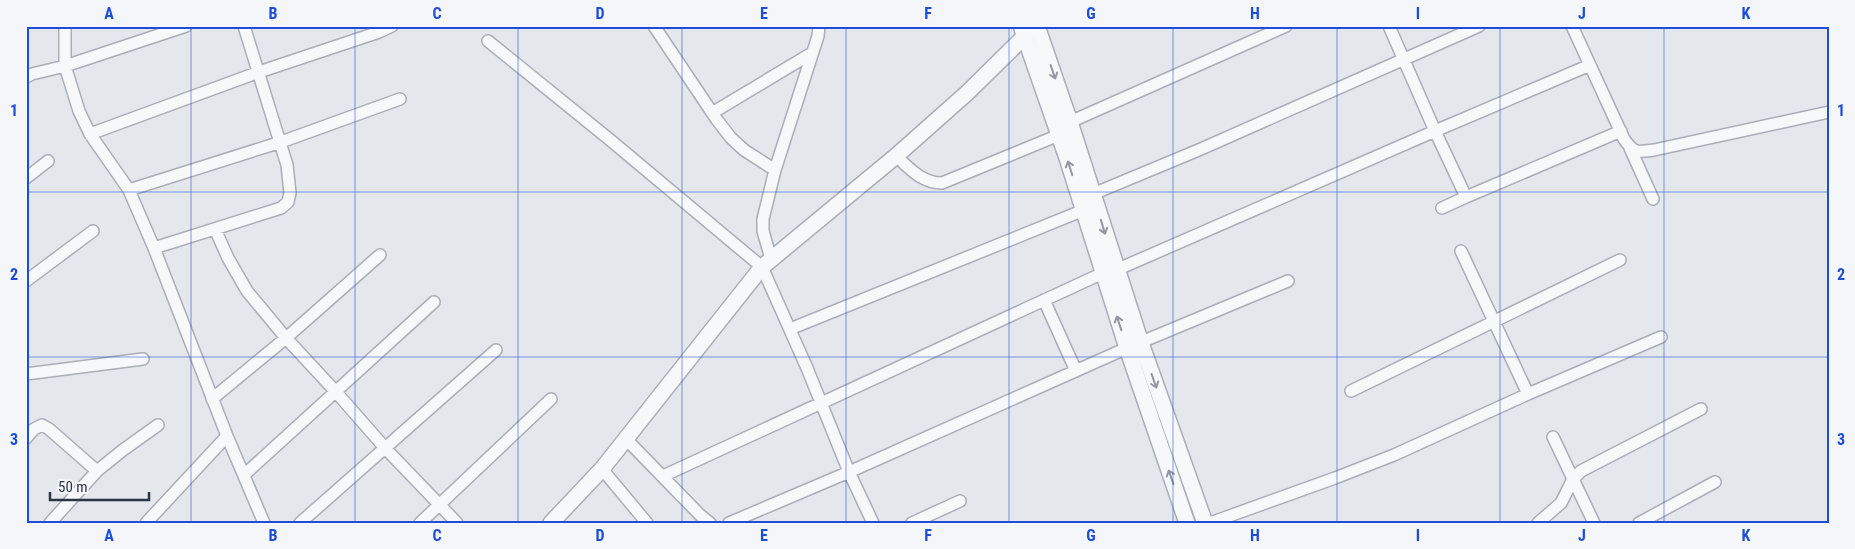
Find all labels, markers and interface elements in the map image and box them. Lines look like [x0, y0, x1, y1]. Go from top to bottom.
text: A [104, 4, 114, 23]
text: B [269, 4, 278, 23]
text: C [432, 4, 442, 23]
text: D [595, 4, 605, 23]
text: E [760, 4, 768, 23]
text: F [924, 4, 932, 23]
text: G [1086, 4, 1096, 23]
text: H [1250, 4, 1260, 23]
text: I [1416, 4, 1420, 23]
text: J [1578, 4, 1586, 23]
text: K [1742, 4, 1751, 23]
one-way arrow [1049, 64, 1058, 80]
text: 1 [10, 101, 18, 120]
text: 1 [1837, 101, 1845, 120]
one-way arrow [1065, 160, 1075, 176]
one-way arrow [1099, 218, 1109, 234]
text: 2 [10, 265, 18, 284]
text: 2 [1837, 265, 1845, 284]
one-way arrow [1114, 315, 1124, 331]
one-way arrow [1150, 373, 1159, 388]
text: 3 [10, 430, 18, 449]
text: 3 [1837, 430, 1845, 449]
scale bar [50, 469, 149, 501]
one-way arrow [1166, 469, 1175, 485]
text: 50 m [58, 478, 88, 496]
text: A [104, 526, 114, 545]
text: B [269, 526, 278, 545]
text: C [432, 526, 442, 545]
text: D [595, 526, 605, 545]
text: E [760, 526, 768, 545]
text: F [924, 526, 932, 545]
text: G [1086, 526, 1096, 545]
text: H [1250, 526, 1260, 545]
text: I [1416, 526, 1420, 545]
text: J [1578, 526, 1586, 545]
text: K [1742, 526, 1751, 545]

